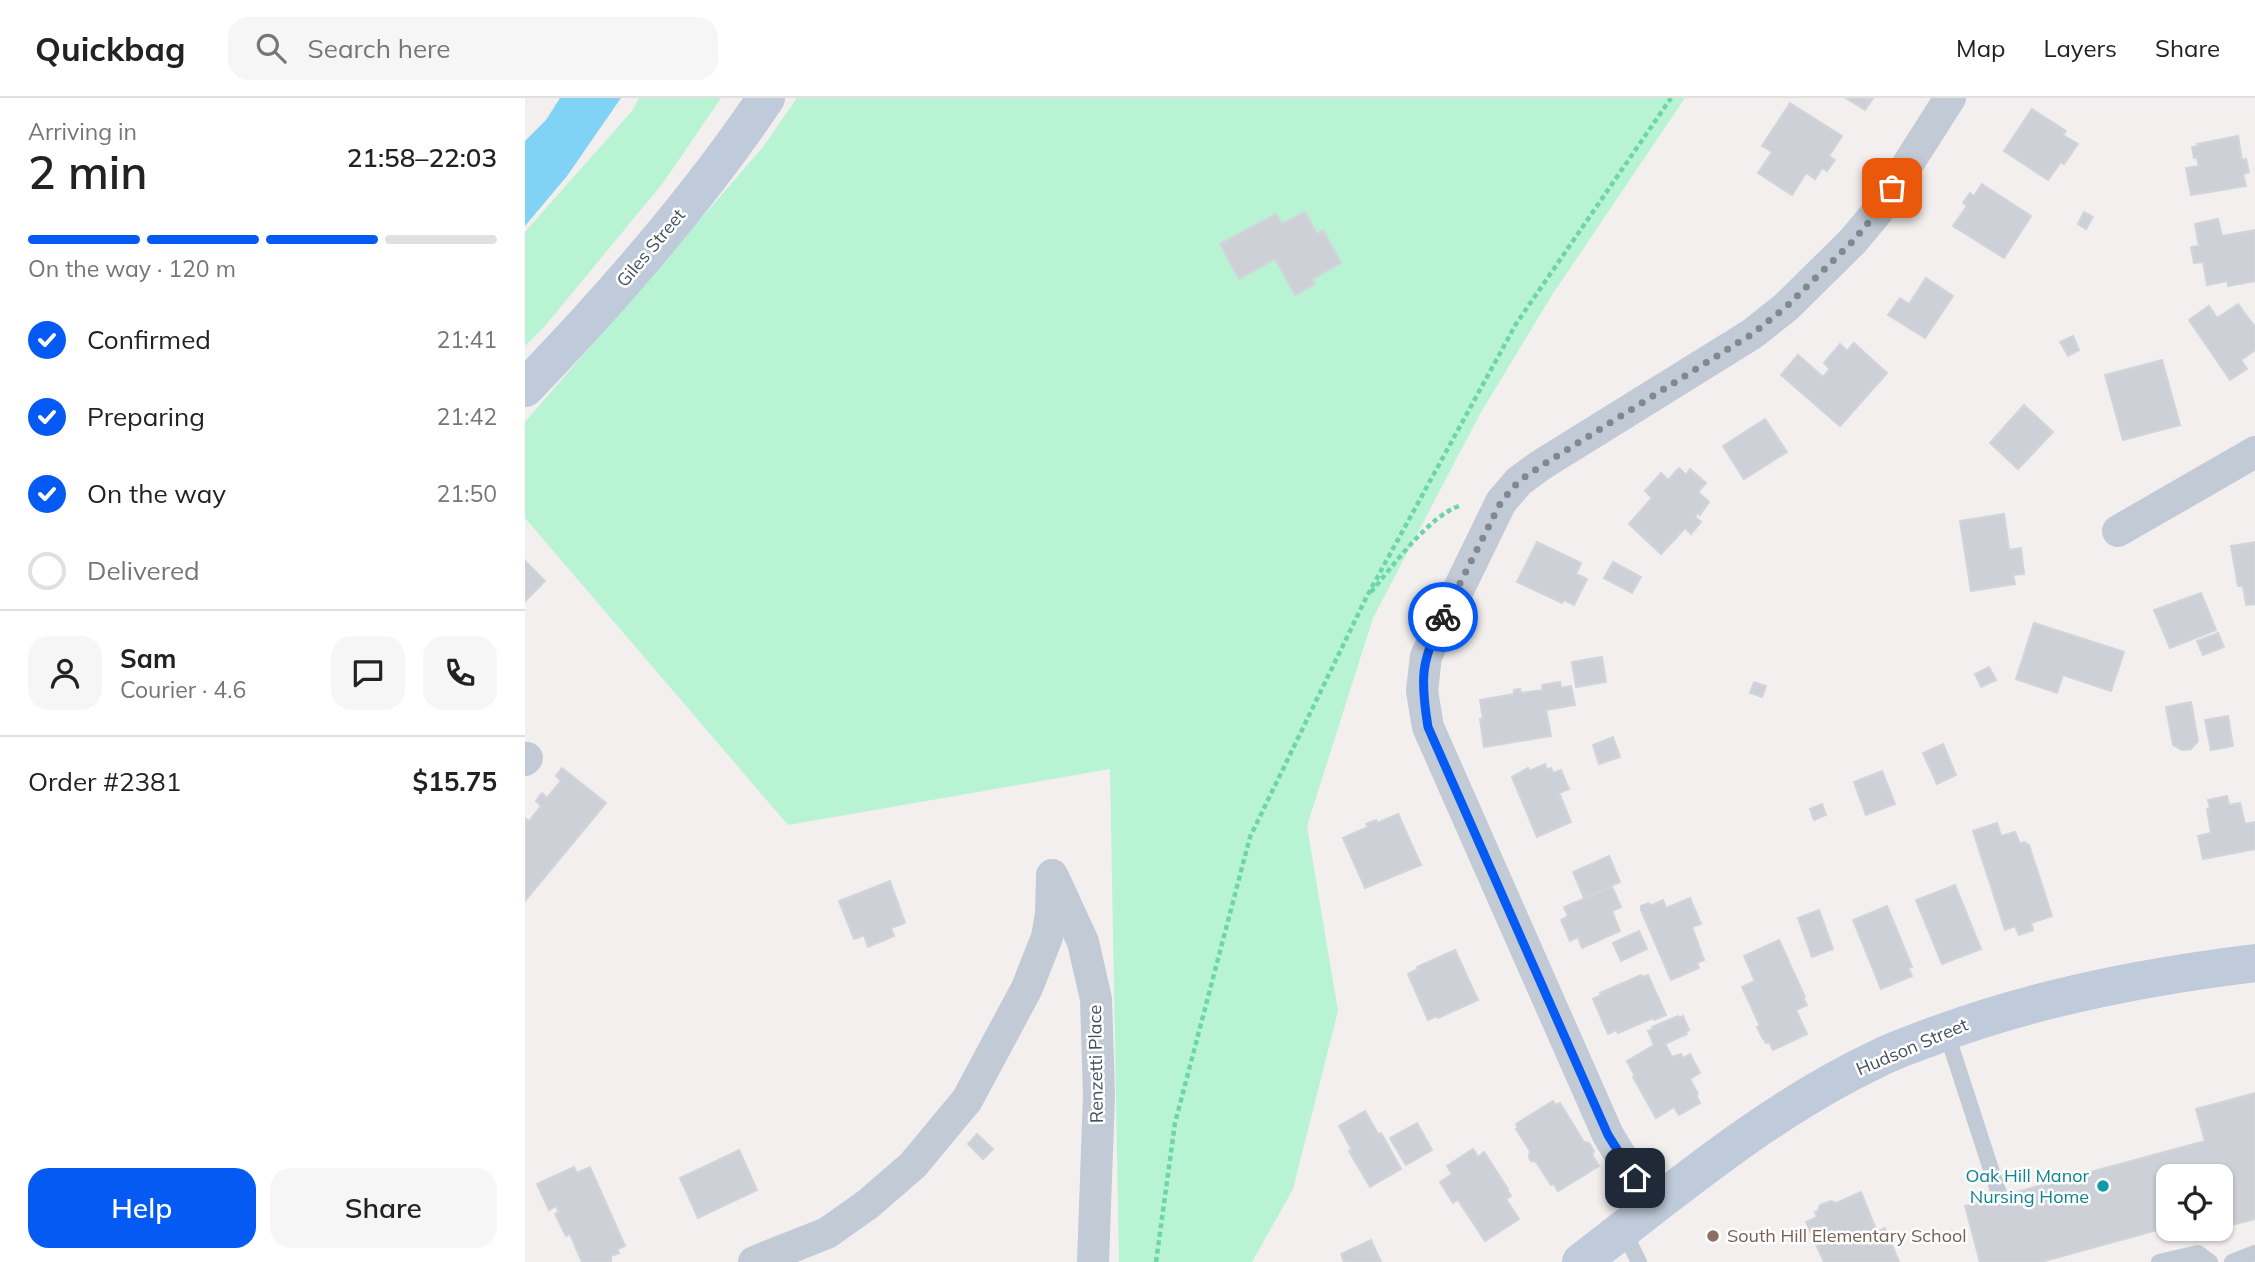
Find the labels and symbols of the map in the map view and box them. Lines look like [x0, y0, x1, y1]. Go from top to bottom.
pin [1862, 158, 1922, 218]
street label: Giles Street [611, 204, 690, 291]
courier [1408, 582, 1478, 652]
street label: Renzetti Place [1083, 1005, 1108, 1123]
street label: Hudson Street [1852, 1013, 1971, 1080]
pin [1605, 1148, 1665, 1208]
place label: Oak Hill Manor Nursing Home [1965, 1164, 2089, 1208]
marker: Oak Hill Manor Nursing Home [2095, 1178, 2111, 1194]
place label: South Hill Elementary School [1727, 1224, 1967, 1247]
marker: South Hill Elementary School [1705, 1228, 1721, 1244]

